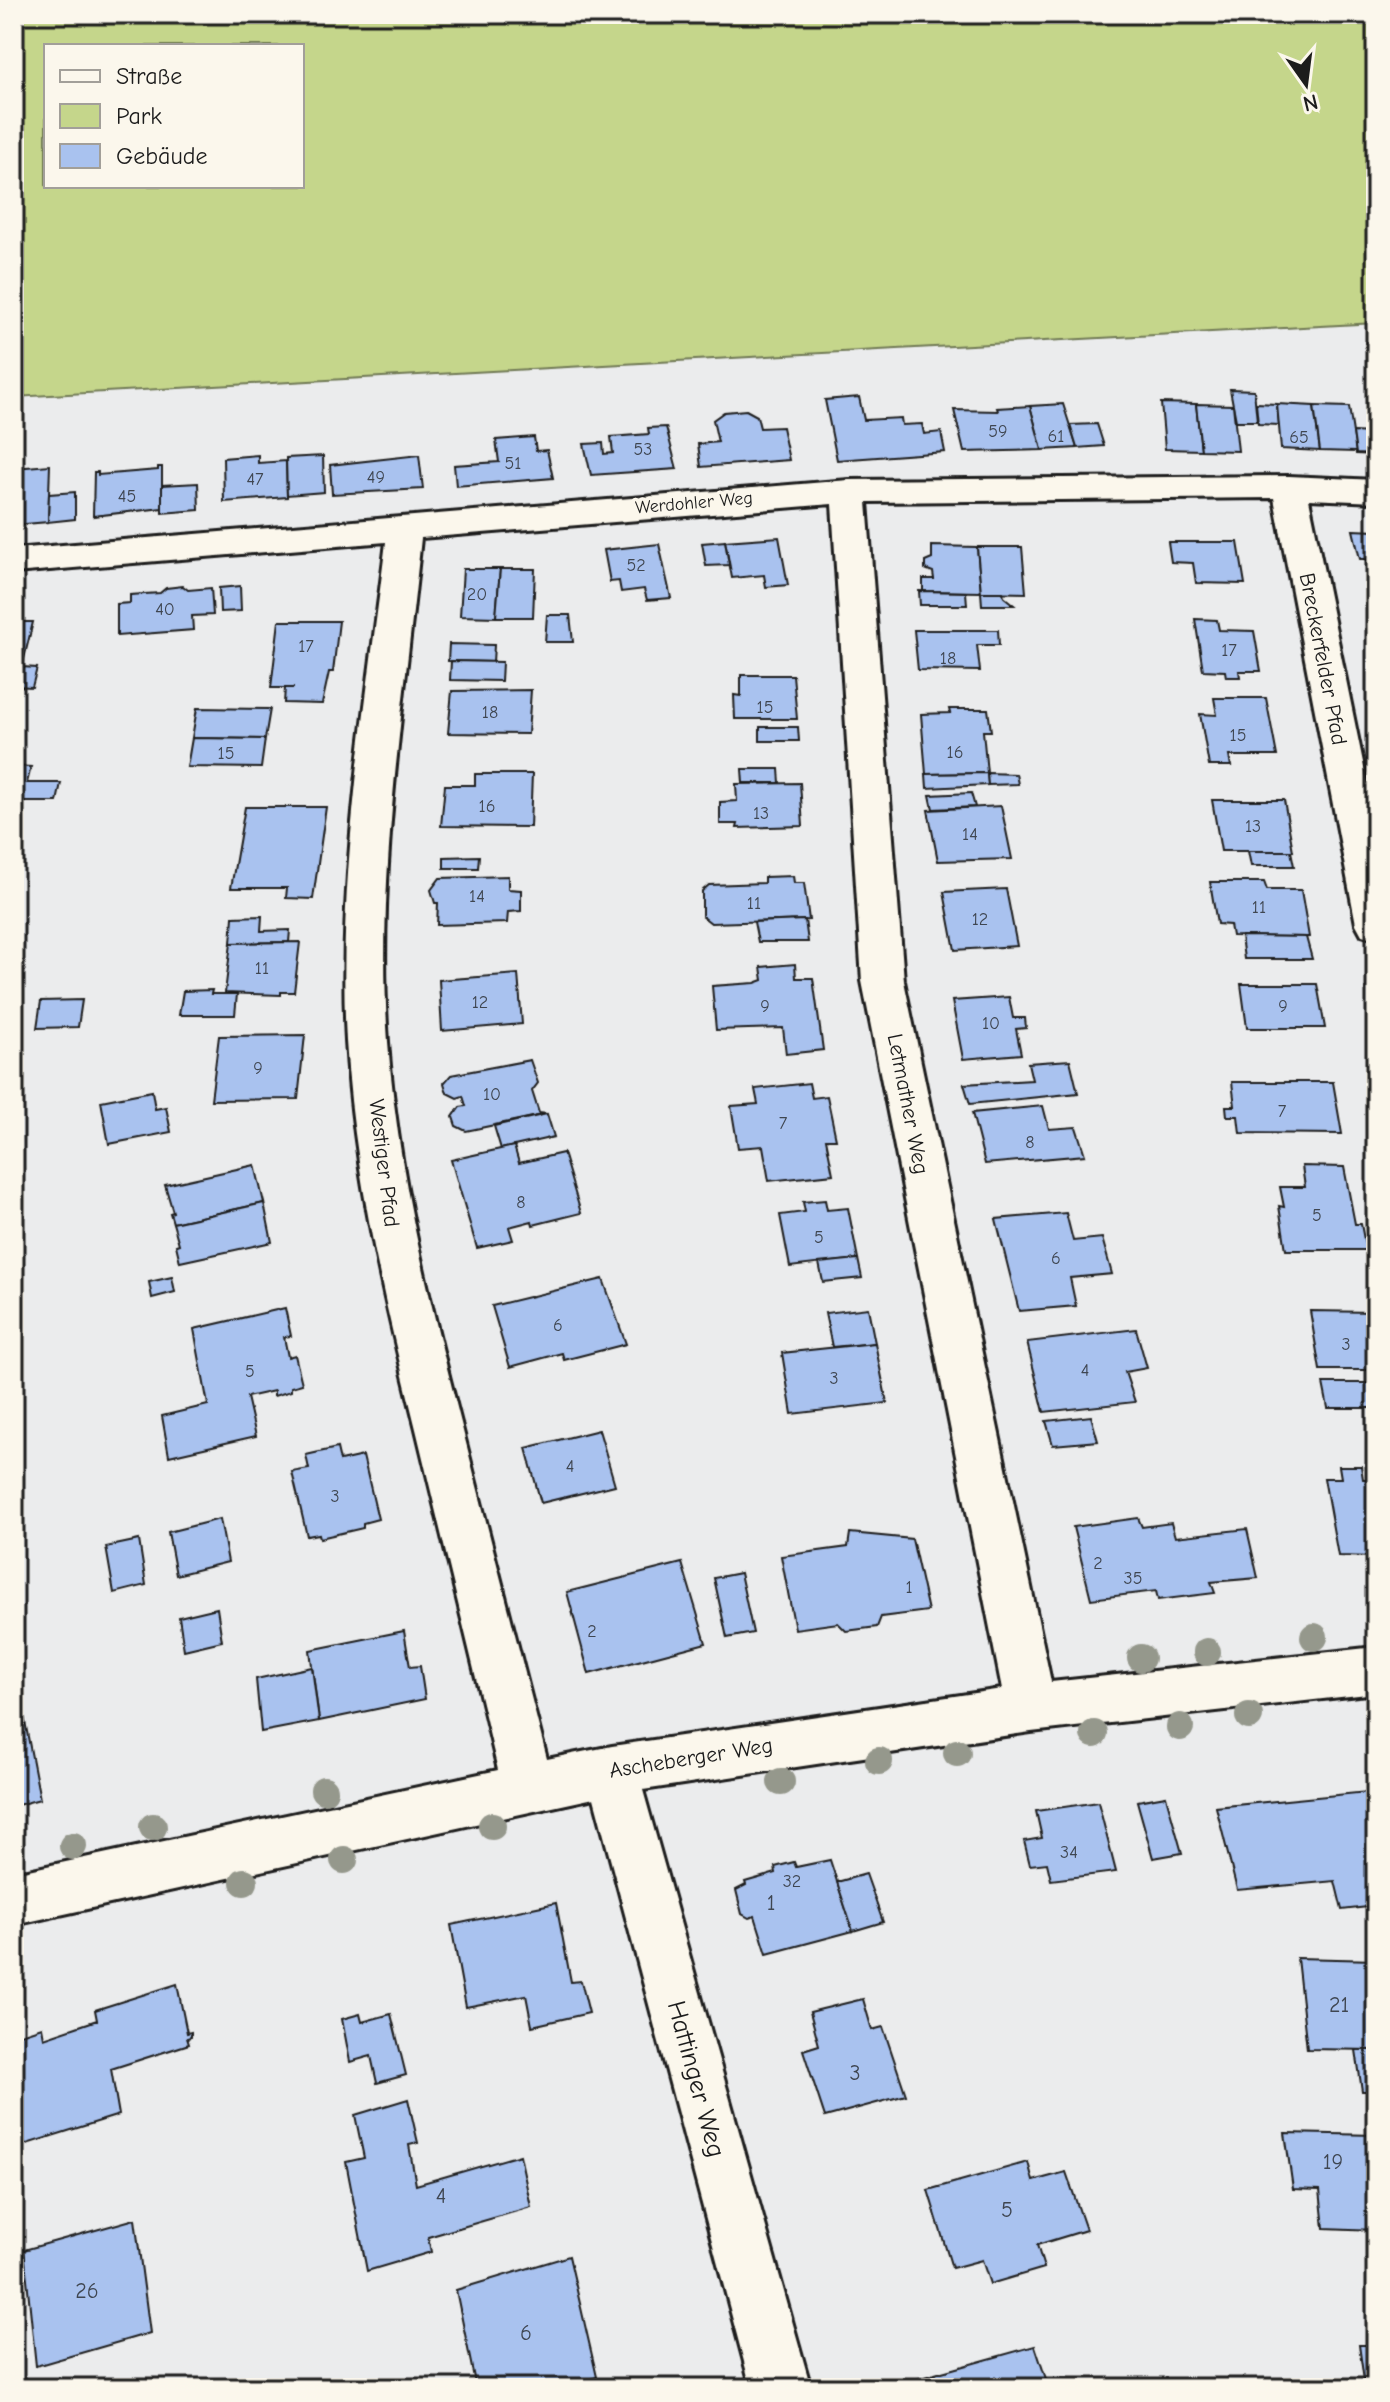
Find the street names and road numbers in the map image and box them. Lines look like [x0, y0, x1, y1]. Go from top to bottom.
street label: Werdohler Weg [634, 487, 754, 519]
street label: Breckerfelder Pfad [1294, 571, 1352, 747]
street label: Letmather Weg [882, 1031, 934, 1177]
street label: Westiger Pfad [363, 1097, 405, 1229]
street label: Ascheberger Weg [607, 1732, 775, 1784]
street label: Hattinger Weg [661, 1997, 731, 2161]

